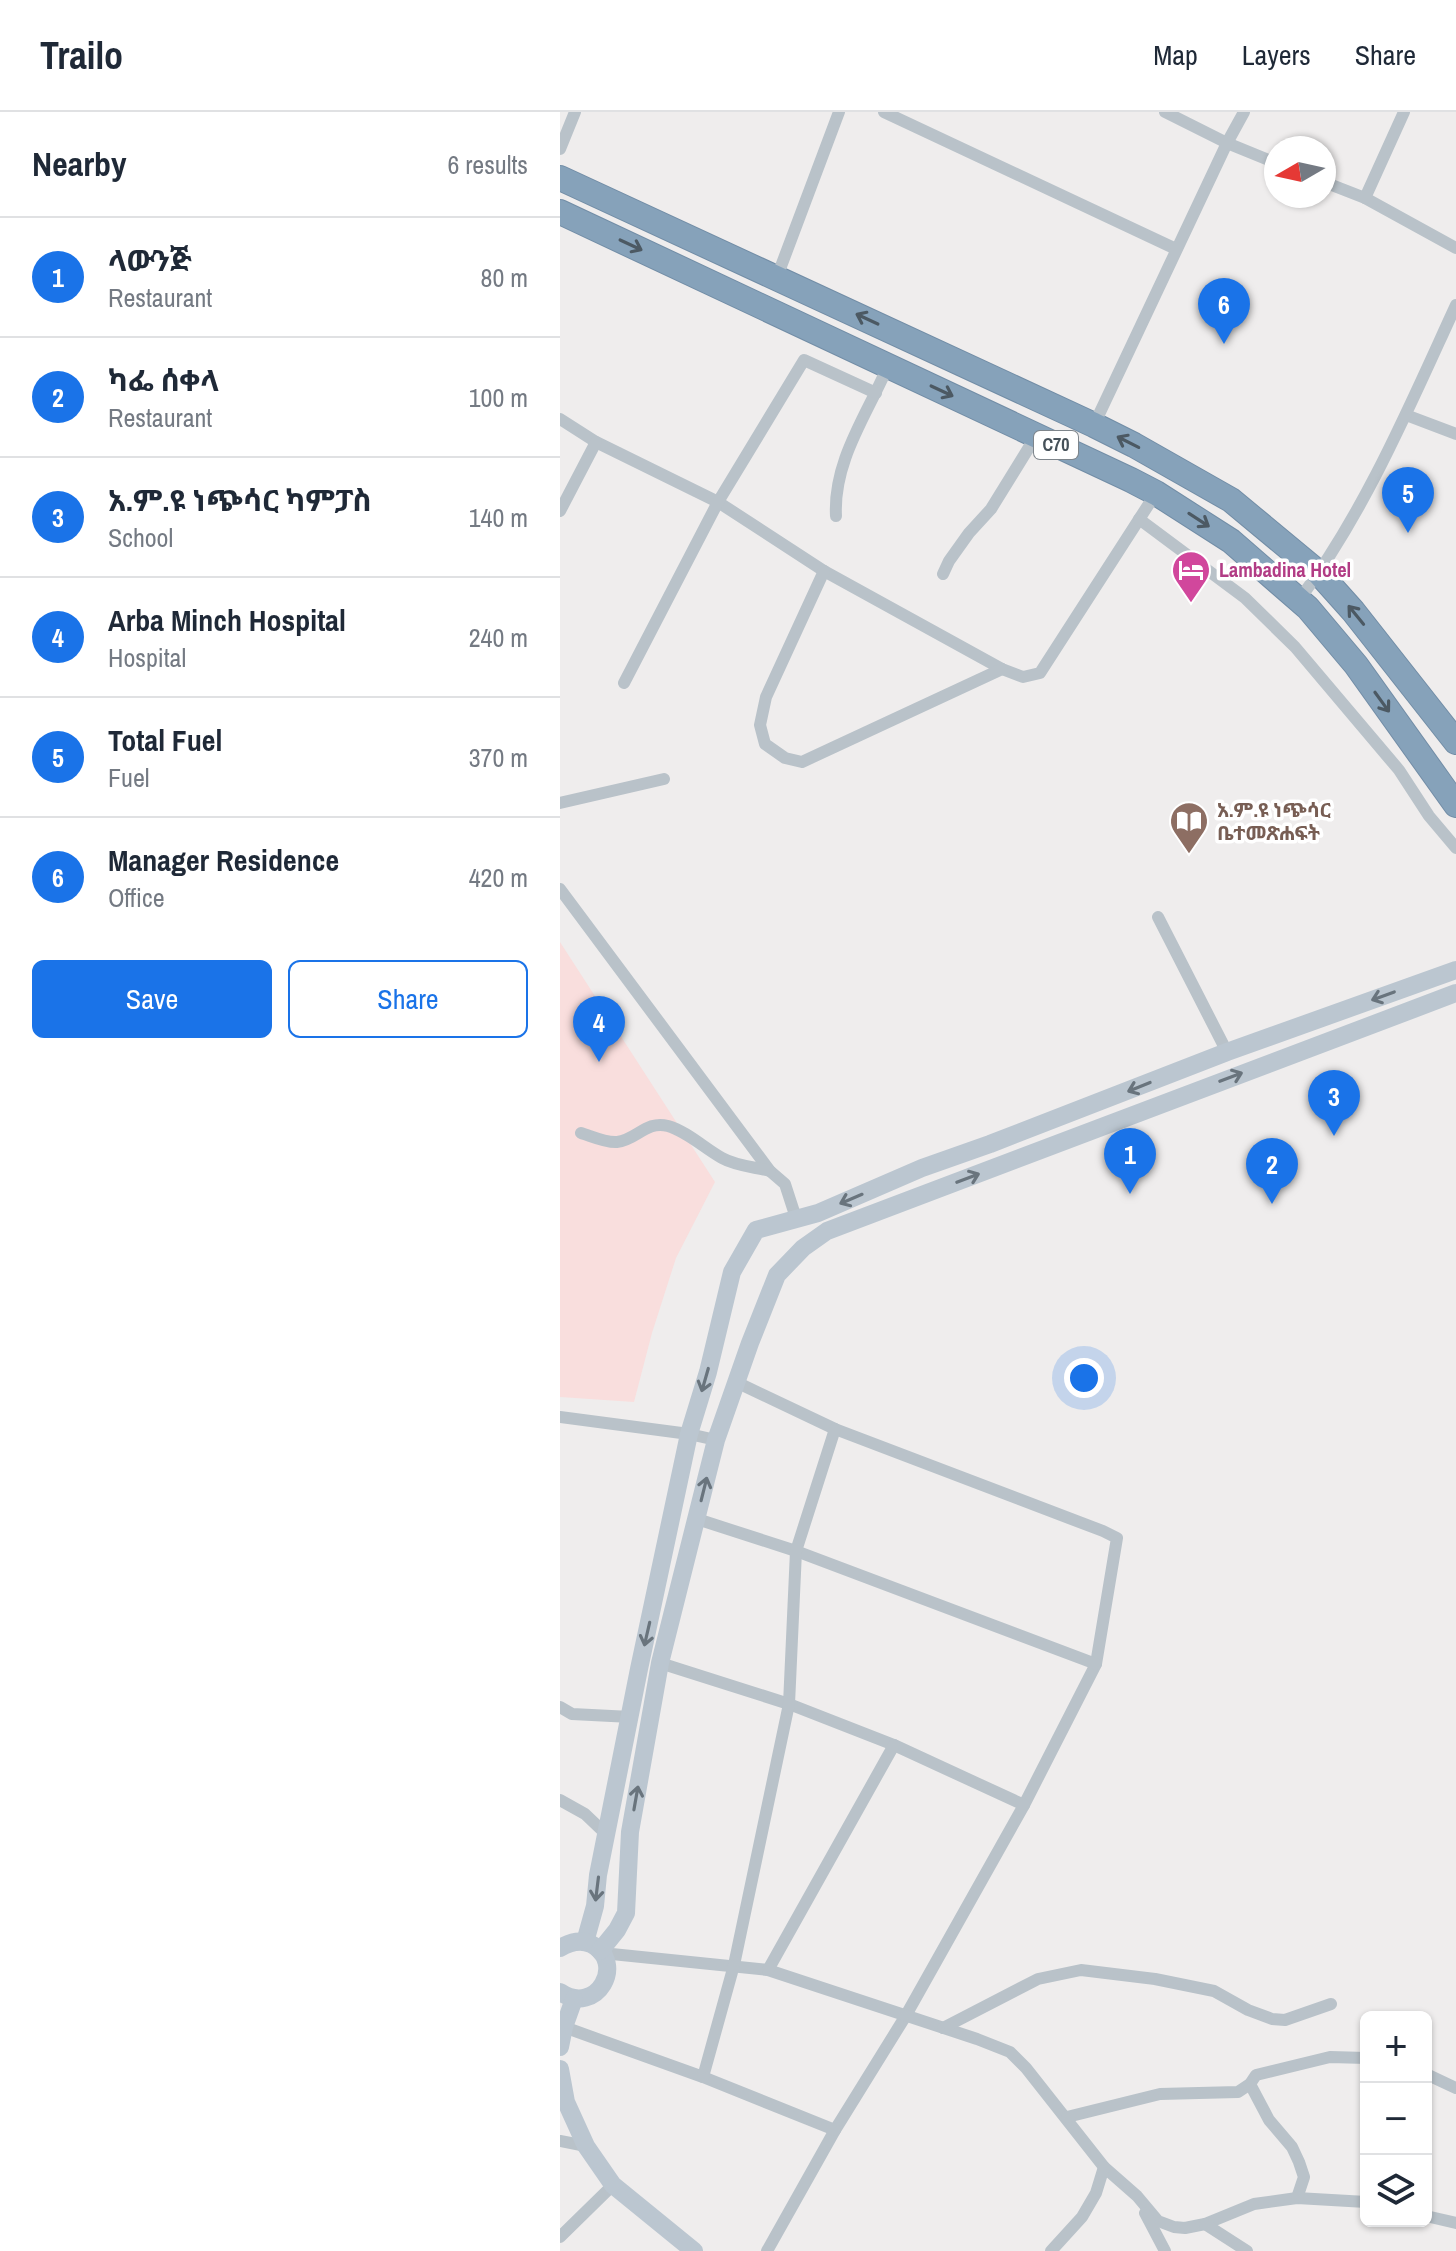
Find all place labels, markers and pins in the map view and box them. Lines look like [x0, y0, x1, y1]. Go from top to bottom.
pin: 6 [1198, 278, 1250, 344]
pin: 5 [1382, 467, 1434, 533]
hotel icon: Lambadina Hotel [1170, 549, 1212, 604]
place label: Lambadina Hotel [1219, 556, 1351, 583]
place label: አ.ም.ዩ ነጭሳር ቤተመጽሐፍት [1217, 796, 1331, 846]
library icon: አ.ም.ዩ ነጭሳር ቤተመጽሐፍት [1168, 800, 1210, 855]
pin: 4 [573, 996, 625, 1062]
pin: 3 [1308, 1070, 1360, 1136]
pin: 1 [1104, 1128, 1156, 1194]
pin: 2 [1246, 1138, 1298, 1204]

